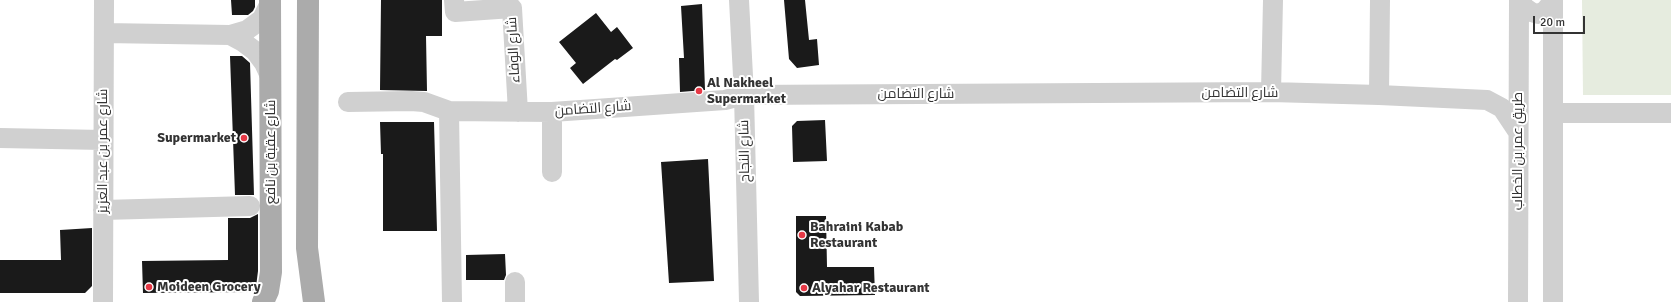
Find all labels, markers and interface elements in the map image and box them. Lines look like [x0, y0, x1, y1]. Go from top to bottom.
scale bar [1535, 8, 1587, 34]
text: 20 m [1540, 15, 1565, 30]
street label: شارع الوفاء [504, 17, 524, 83]
place label: Al Nakheel Supermarket [707, 75, 786, 108]
street label: شارع التضامن [1202, 85, 1278, 101]
marker: Al Nakheel Supermarket [694, 86, 704, 96]
street label: شارع التضامن [878, 86, 954, 102]
street label: شارع عمر بن عبد العزيز [95, 89, 111, 213]
street label: طريق عمر بن الخطاب [1510, 92, 1526, 210]
street label: شارع التضامن [554, 98, 632, 120]
street label: شارع عقبة بن نافع [263, 100, 279, 204]
street label: شارع النجاح [736, 120, 754, 182]
place label: Supermarket [157, 130, 236, 146]
marker: Supermarket [239, 133, 249, 143]
place label: Bahraini Kabab Restaurant [810, 219, 903, 252]
marker: Bahraini Kabab Restaurant [797, 230, 807, 240]
place label: Moideen Grocery [157, 279, 261, 295]
place label: Alyahar Restaurant [812, 280, 930, 296]
marker: Moideen Grocery [144, 282, 154, 292]
marker: Alyahar Restaurant [799, 283, 809, 293]

